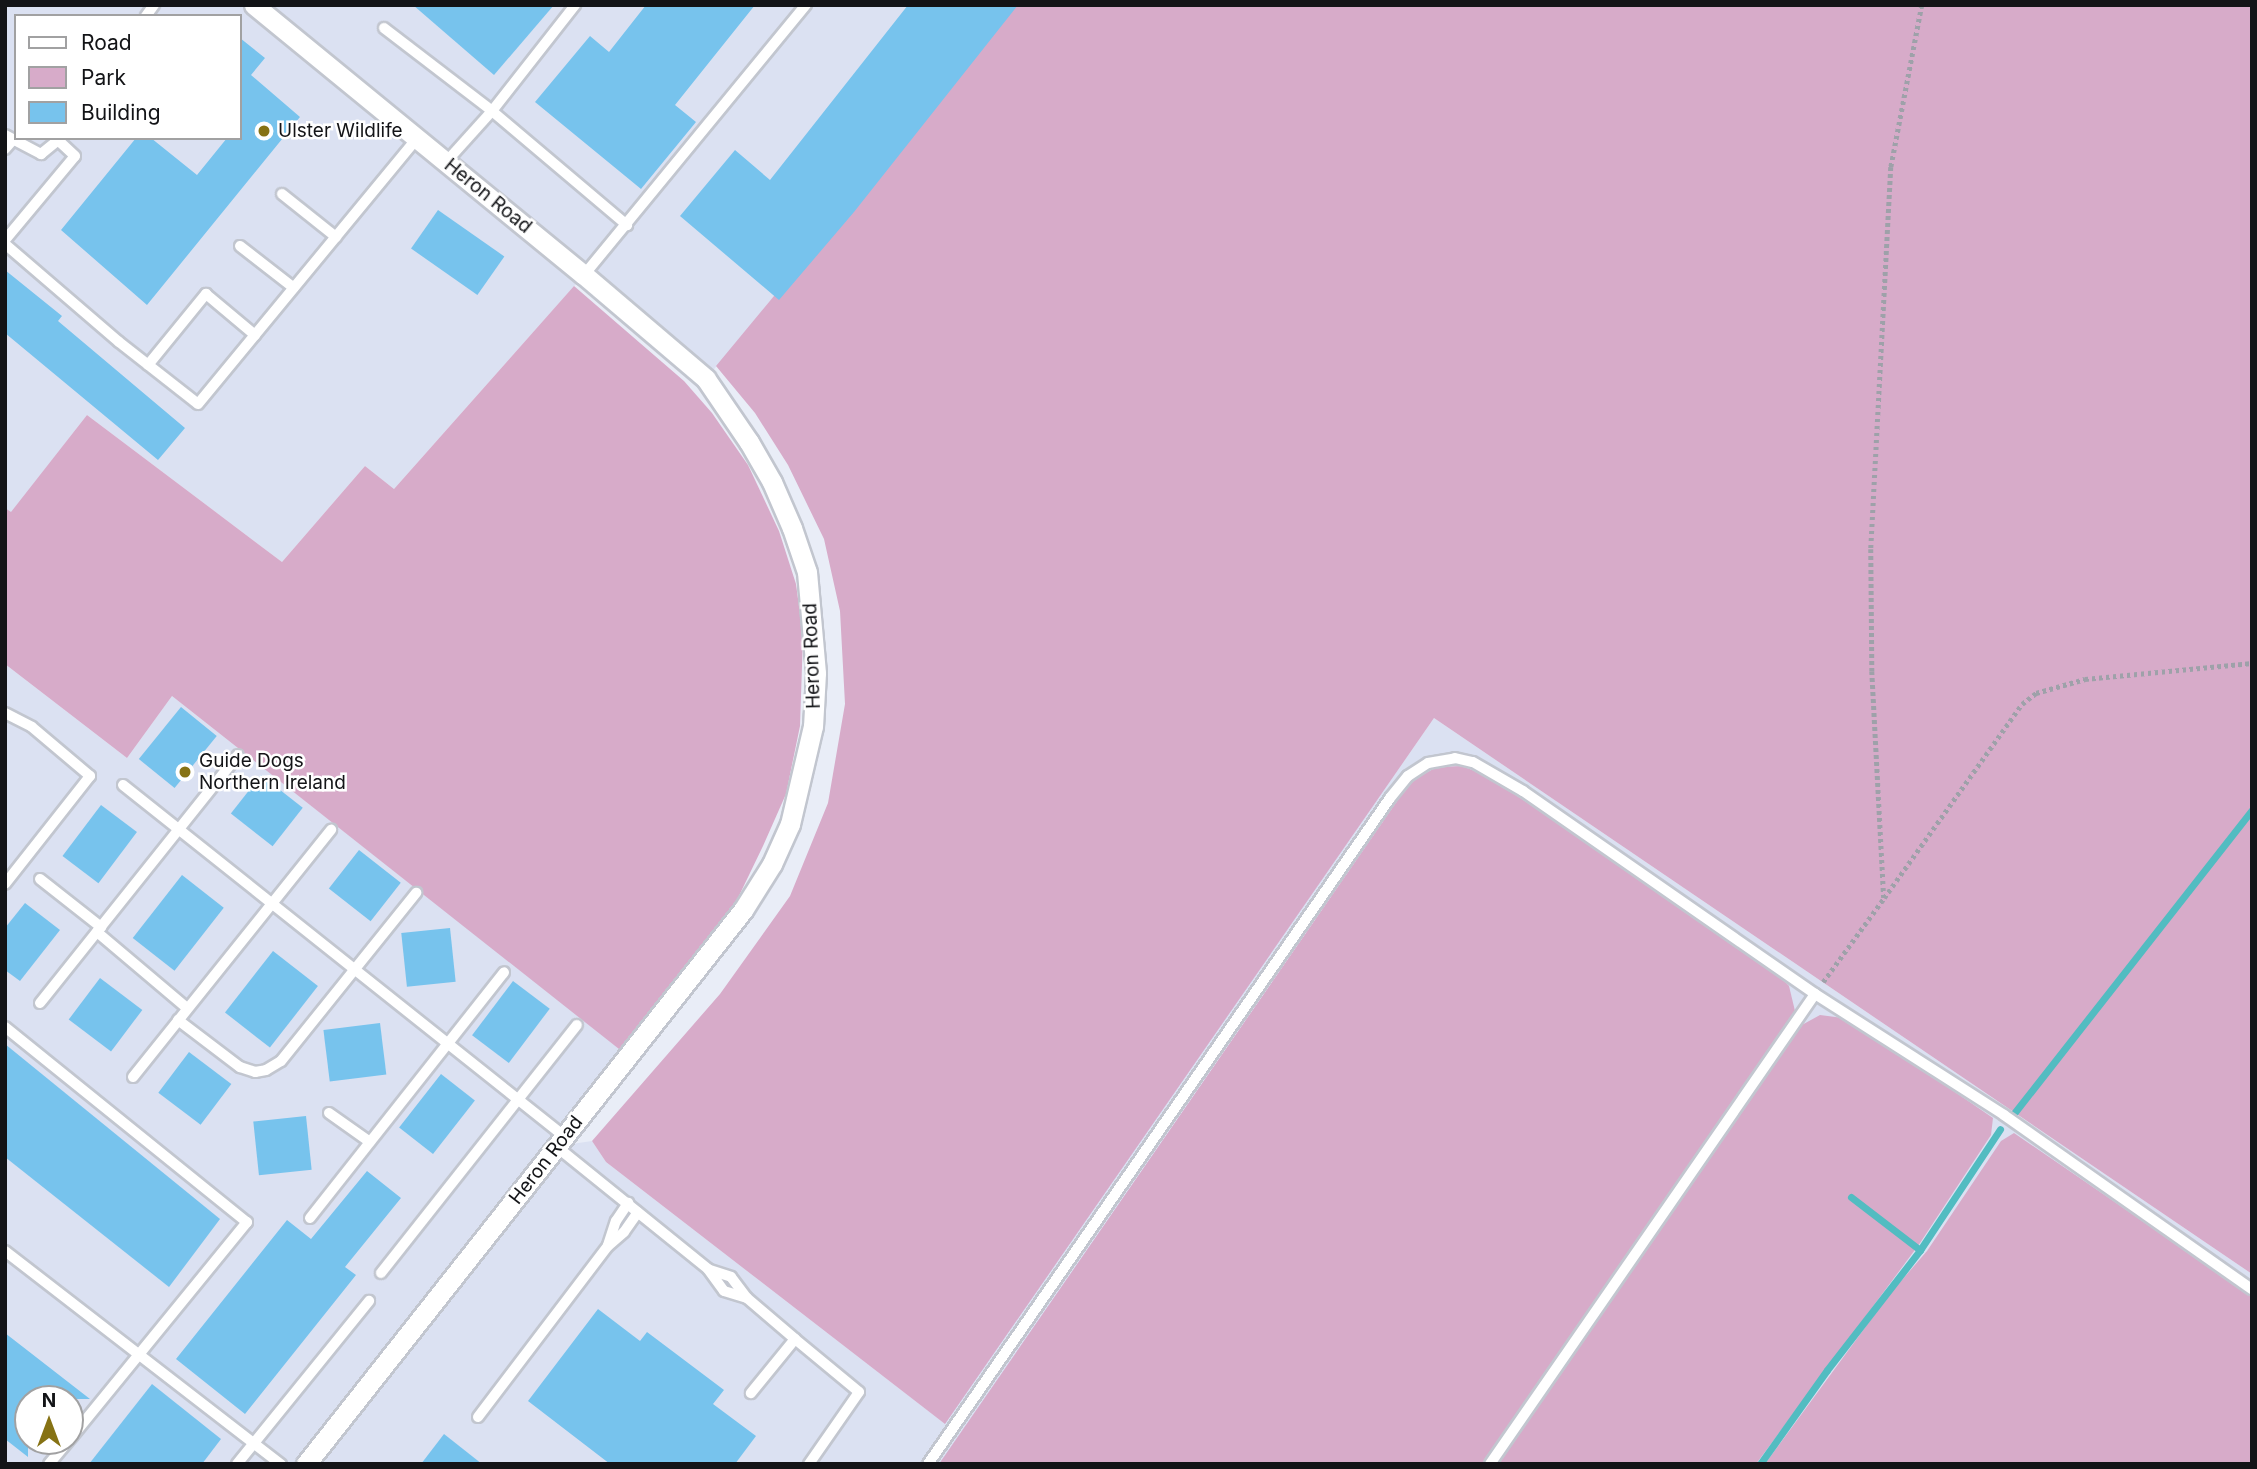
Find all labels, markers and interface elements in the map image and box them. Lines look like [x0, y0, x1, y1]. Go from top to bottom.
legend [14, 14, 242, 140]
text: Road [81, 30, 132, 55]
text: Park [81, 65, 126, 90]
text: Building [81, 100, 161, 125]
place label: Ulster Wildlife [278, 120, 403, 142]
marker: Ulster Wildlife [256, 123, 272, 139]
street label: Heron Road [440, 154, 536, 238]
street label: Heron Road [799, 603, 825, 709]
place label: Guide Dogs Northern Ireland [199, 750, 346, 794]
marker: Guide Dogs Northern Ireland [177, 764, 193, 780]
street label: Heron Road [504, 1111, 588, 1209]
north arrow [14, 1385, 84, 1455]
text: N [42, 1389, 56, 1412]

